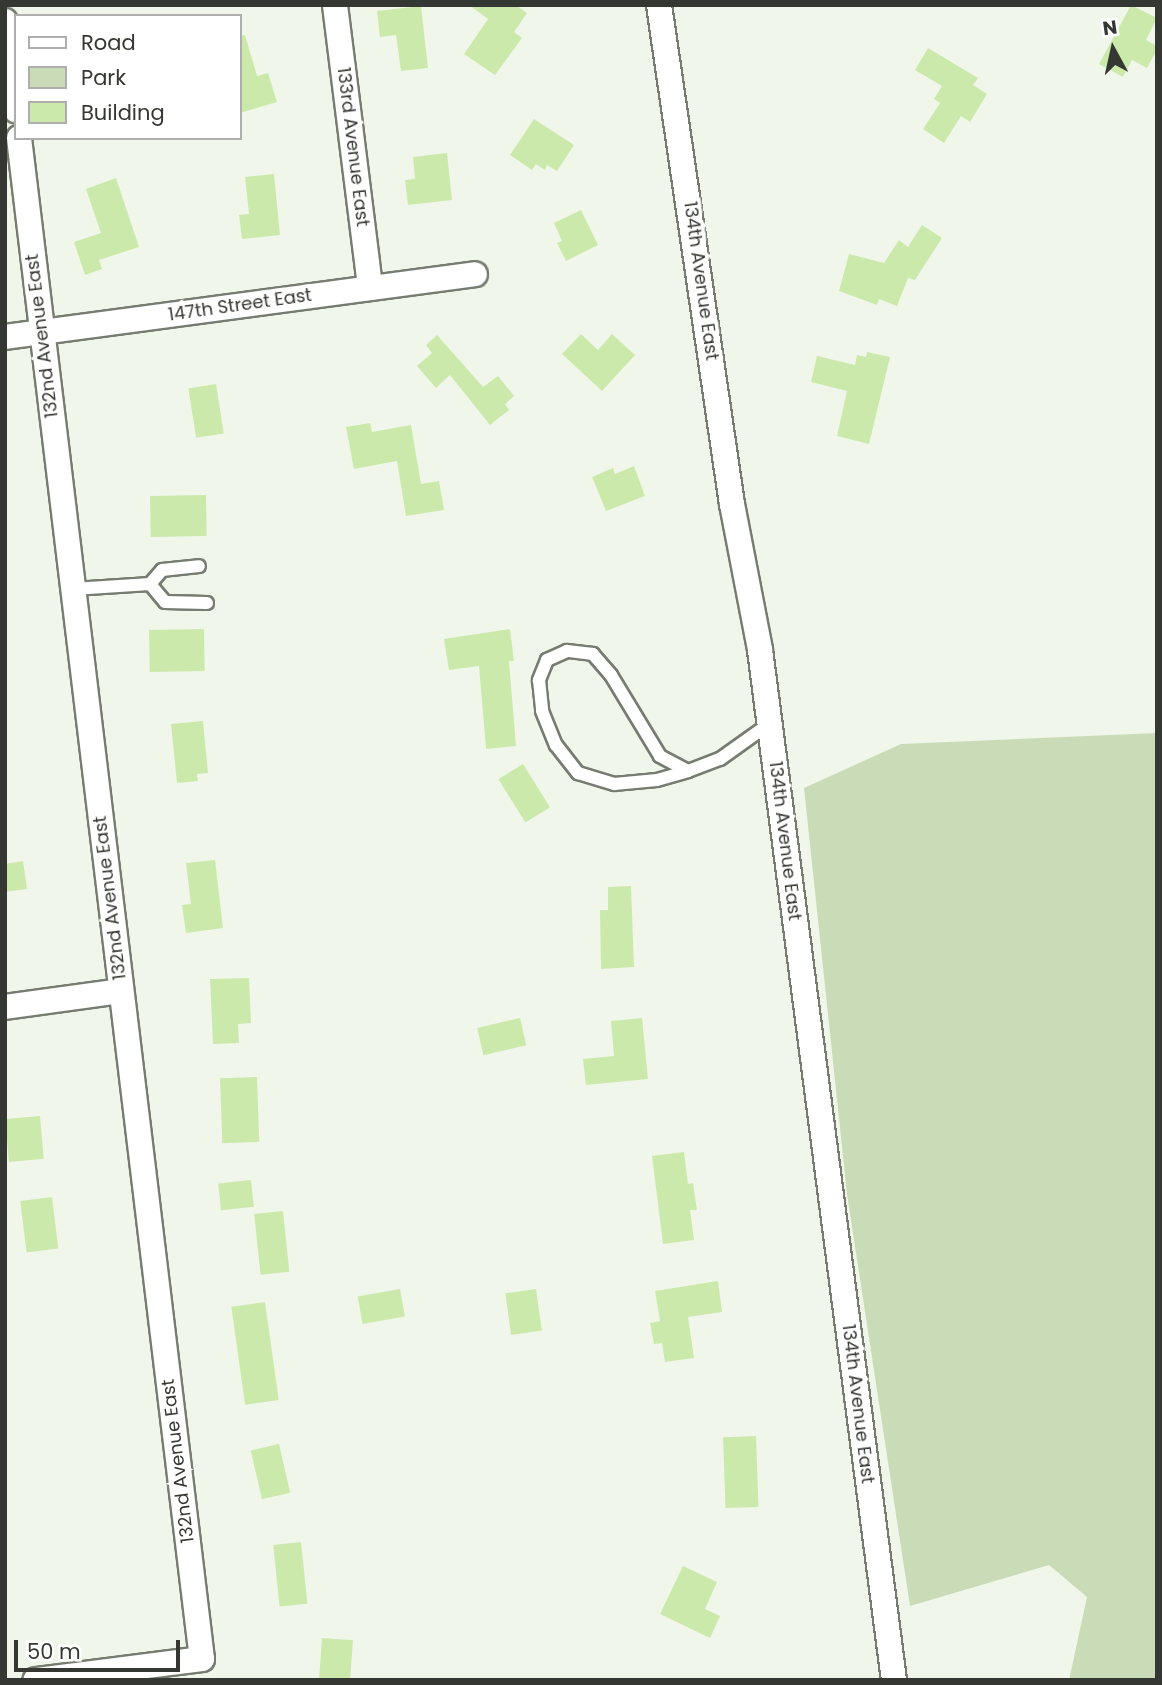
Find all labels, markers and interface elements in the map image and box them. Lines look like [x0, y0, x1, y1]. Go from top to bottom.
text: N [1101, 13, 1119, 42]
legend [14, 14, 242, 140]
north arrow [1078, 14, 1148, 84]
text: Road [81, 28, 136, 57]
text: Park [81, 63, 126, 92]
street label: 133rd Avenue East [333, 66, 373, 228]
text: Building [81, 98, 165, 127]
street label: 134th Avenue East [679, 200, 723, 362]
street label: 132nd Avenue East [21, 253, 63, 419]
street label: 147th Street East [167, 284, 313, 326]
street label: 134th Avenue East [765, 760, 805, 922]
street label: 132nd Avenue East [89, 815, 131, 981]
street label: 134th Avenue East [838, 1323, 878, 1485]
street label: 132nd Avenue East [157, 1378, 199, 1544]
scale bar [18, 1626, 184, 1670]
text: 50 m [27, 1637, 81, 1666]

